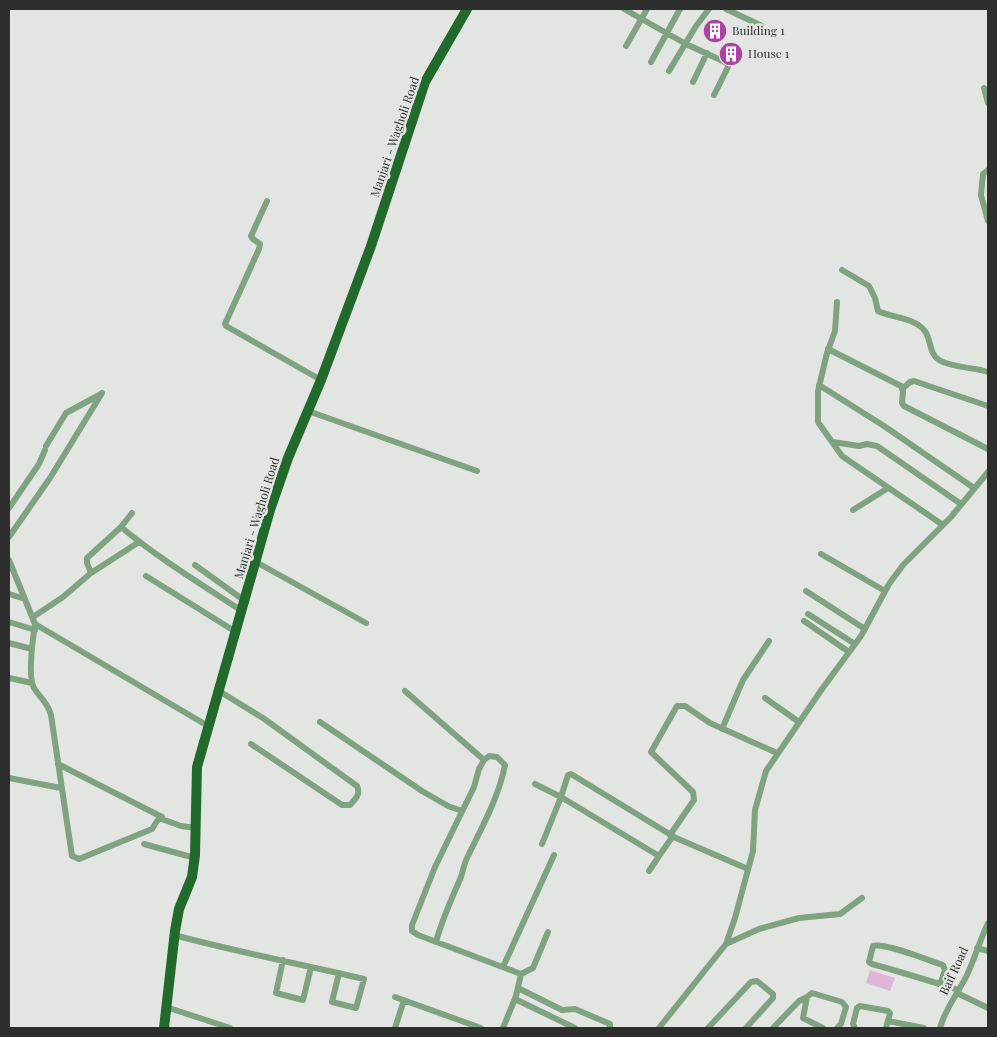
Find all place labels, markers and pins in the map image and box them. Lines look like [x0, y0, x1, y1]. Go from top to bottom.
building icon: Building 1 [702, 18, 728, 44]
place label: Building 1 [732, 22, 785, 38]
building icon: House 1 [718, 41, 744, 67]
place label: House 1 [748, 45, 790, 61]

